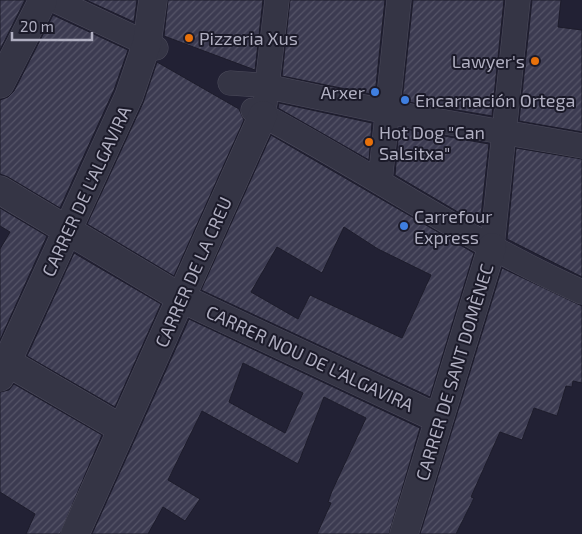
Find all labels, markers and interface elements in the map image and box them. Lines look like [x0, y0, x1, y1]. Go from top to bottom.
scale bar [12, 10, 92, 42]
text: 20 m [20, 17, 54, 35]
place label: Pizzeria Xus [199, 27, 298, 49]
marker: Pizzeria Xus [183, 32, 195, 44]
place label: Lawyer's [452, 50, 525, 72]
marker: Lawyer's [529, 55, 541, 67]
place label: Arxer [320, 81, 365, 103]
marker: Arxer [369, 86, 381, 98]
place label: Encarnación Ortega [415, 89, 575, 111]
marker: Encarnación Ortega [399, 94, 411, 106]
street label: CARRER DE L'ALGAVIRA [37, 101, 136, 280]
place label: Hot Dog "Can Salsitxa" [379, 121, 485, 164]
marker: Hot Dog "Can Salsitxa" [363, 136, 375, 148]
street label: CARRER DE LA CREU [150, 193, 236, 351]
place label: Carrefour Express [414, 205, 492, 248]
marker: Carrefour Express [398, 220, 410, 232]
street label: CARRER DE SANT DOMÈNEC [410, 261, 498, 483]
street label: CARRER NOU DE L'ALGAVIRA [203, 300, 418, 416]

